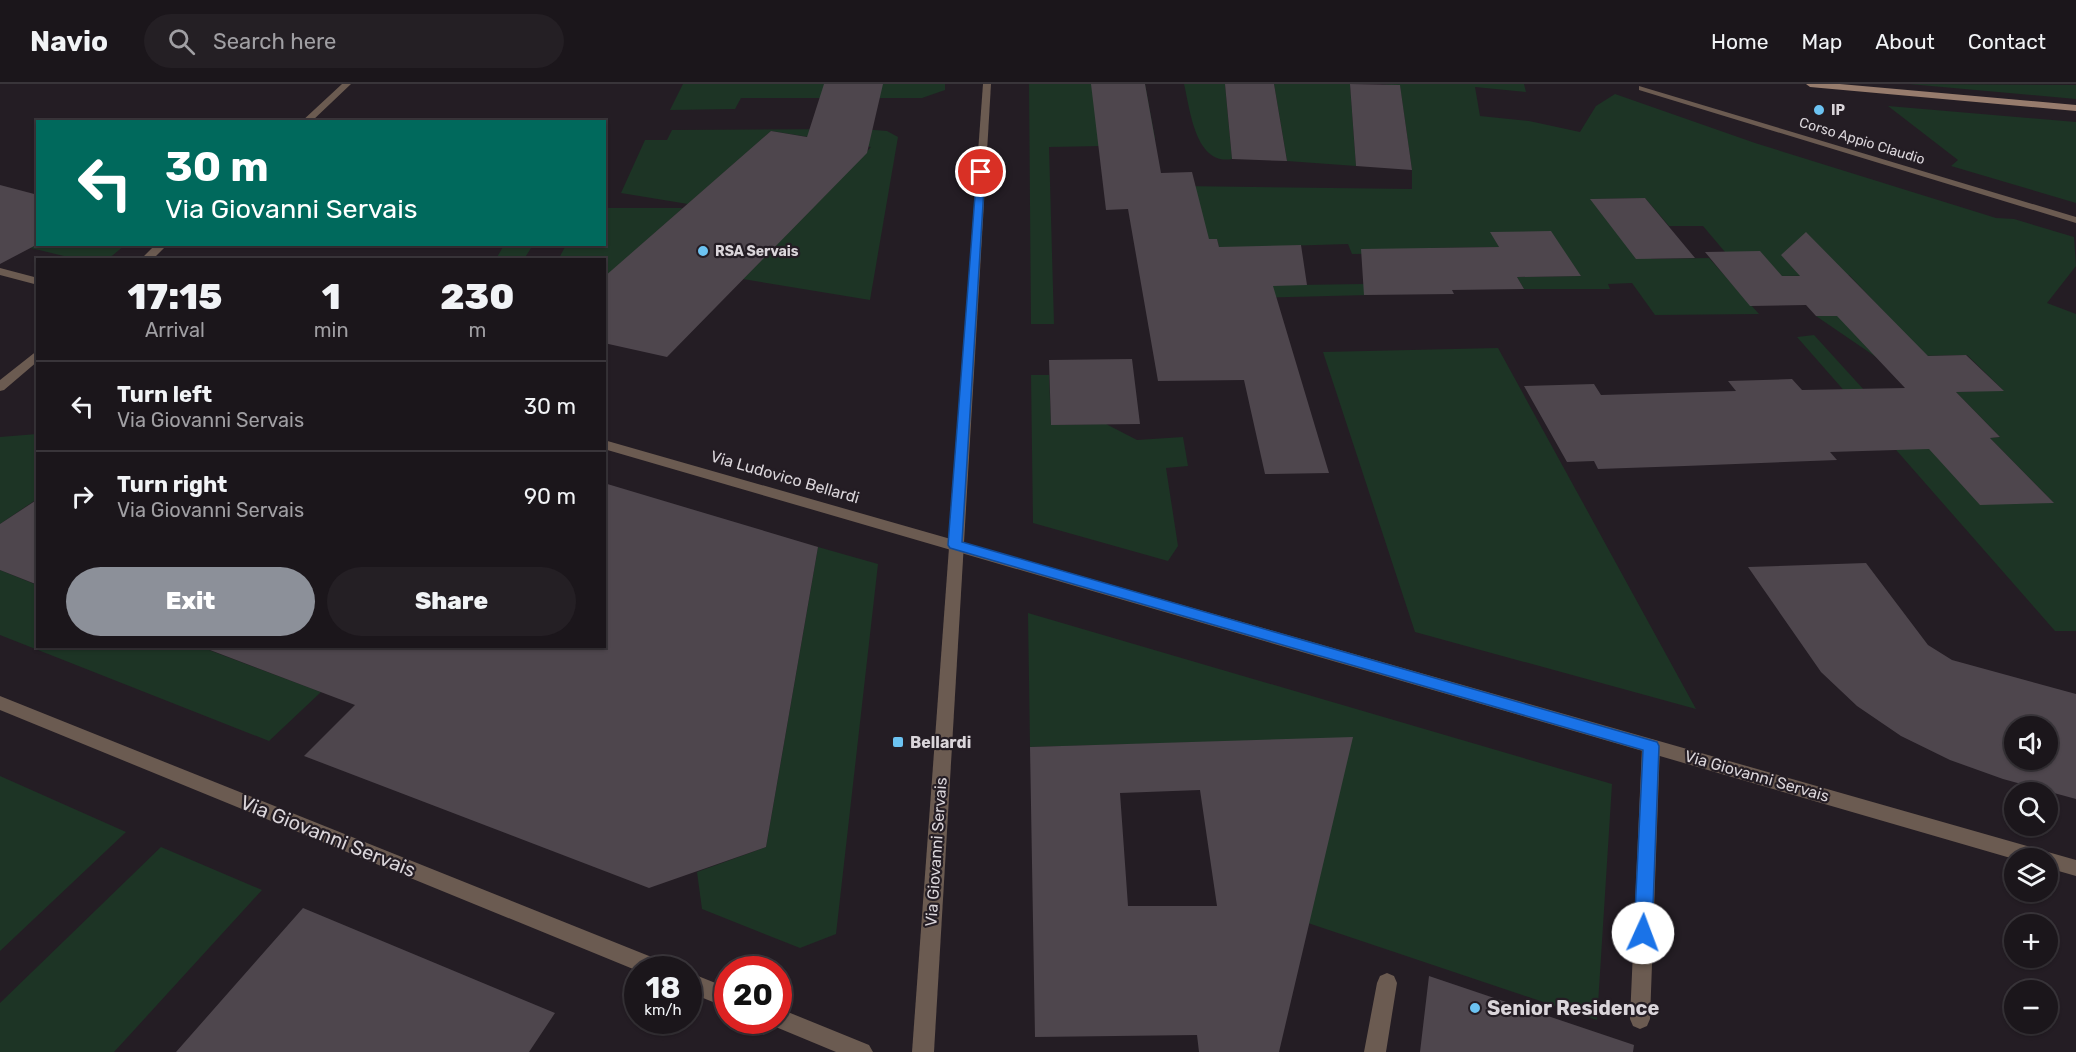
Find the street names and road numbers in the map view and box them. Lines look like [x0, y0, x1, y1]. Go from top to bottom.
street label: Corso Appio Claudio [1797, 114, 1927, 168]
street label: Via Ludovico Bellardi [708, 447, 862, 507]
street label: Via Giovanni Servais [1682, 746, 1832, 806]
street label: Via Giovanni Servais [921, 777, 951, 927]
street label: Via Giovanni Servais [237, 790, 419, 882]

